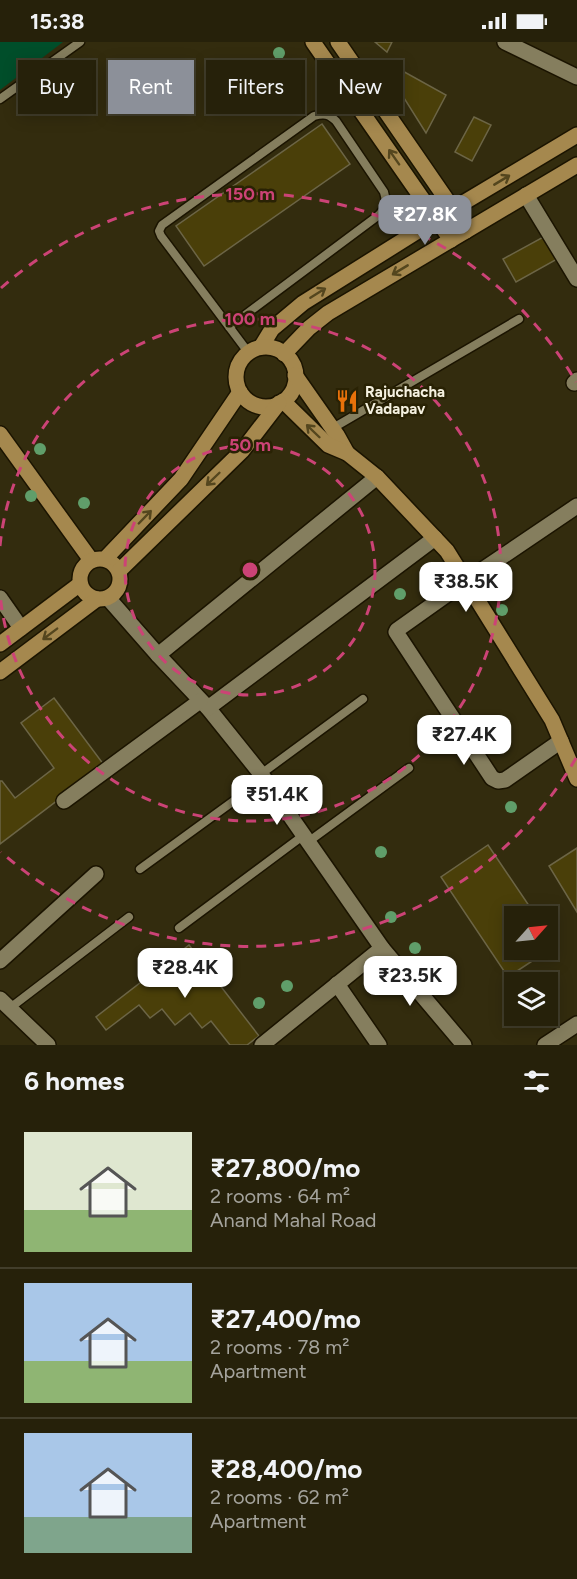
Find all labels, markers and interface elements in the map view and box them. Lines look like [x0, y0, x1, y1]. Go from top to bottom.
text: 15:38 [30, 8, 84, 35]
chip: Buy [18, 60, 96, 114]
chip: Rent [108, 60, 194, 114]
chip: Filters [206, 60, 305, 114]
chip: New [317, 60, 403, 114]
one-way arrow [387, 150, 400, 166]
one-way arrow [493, 173, 510, 185]
text: 150 m [225, 183, 275, 205]
pin: ₹27.8K [376, 195, 474, 246]
text: ₹27.8K [392, 202, 458, 226]
one-way arrow [392, 265, 410, 276]
one-way arrow [309, 287, 326, 299]
text: 100 m [225, 308, 275, 330]
place label: Rajuchacha Vadapav [365, 383, 445, 418]
restaurant icon: Rajuchacha Vadapav [334, 388, 360, 414]
one-way arrow [305, 423, 320, 438]
text: 50 m [229, 434, 271, 456]
one-way arrow [206, 472, 221, 486]
one-way arrow [138, 509, 152, 524]
centre of rings [240, 560, 260, 580]
pin: ₹38.5K [417, 562, 515, 613]
text: ₹38.5K [433, 569, 499, 593]
one-way arrow [43, 628, 59, 640]
pin: ₹27.4K [415, 715, 513, 766]
text: ₹27.4K [431, 722, 497, 746]
pin: ₹51.4K [228, 775, 326, 826]
text: ₹51.4K [246, 782, 309, 806]
north arrow [504, 906, 558, 960]
map controls [504, 906, 558, 1026]
pin: ₹28.4K [136, 948, 234, 999]
text: ₹28.4K [152, 955, 218, 979]
pin: ₹23.5K [361, 956, 459, 1007]
text: ₹23.5K [378, 963, 442, 987]
button: layers [504, 972, 558, 1026]
text: 6 homes [24, 1065, 124, 1097]
icon: filters [520, 1065, 553, 1098]
text: ₹27,800/mo [210, 1152, 360, 1184]
icon: home [72, 1156, 144, 1228]
text: 2 rooms · 64 m² [210, 1184, 350, 1208]
text: Anand Mahal Road [210, 1208, 377, 1232]
text: ₹27,400/mo [210, 1303, 361, 1335]
icon: home [72, 1307, 144, 1379]
text: 2 rooms · 78 m² [210, 1335, 350, 1359]
text: Apartment [210, 1359, 307, 1383]
text: ₹28,400/mo [210, 1453, 362, 1485]
icon: home [72, 1457, 144, 1529]
text: 2 rooms · 62 m² [210, 1485, 349, 1509]
text: Apartment [210, 1509, 307, 1533]

